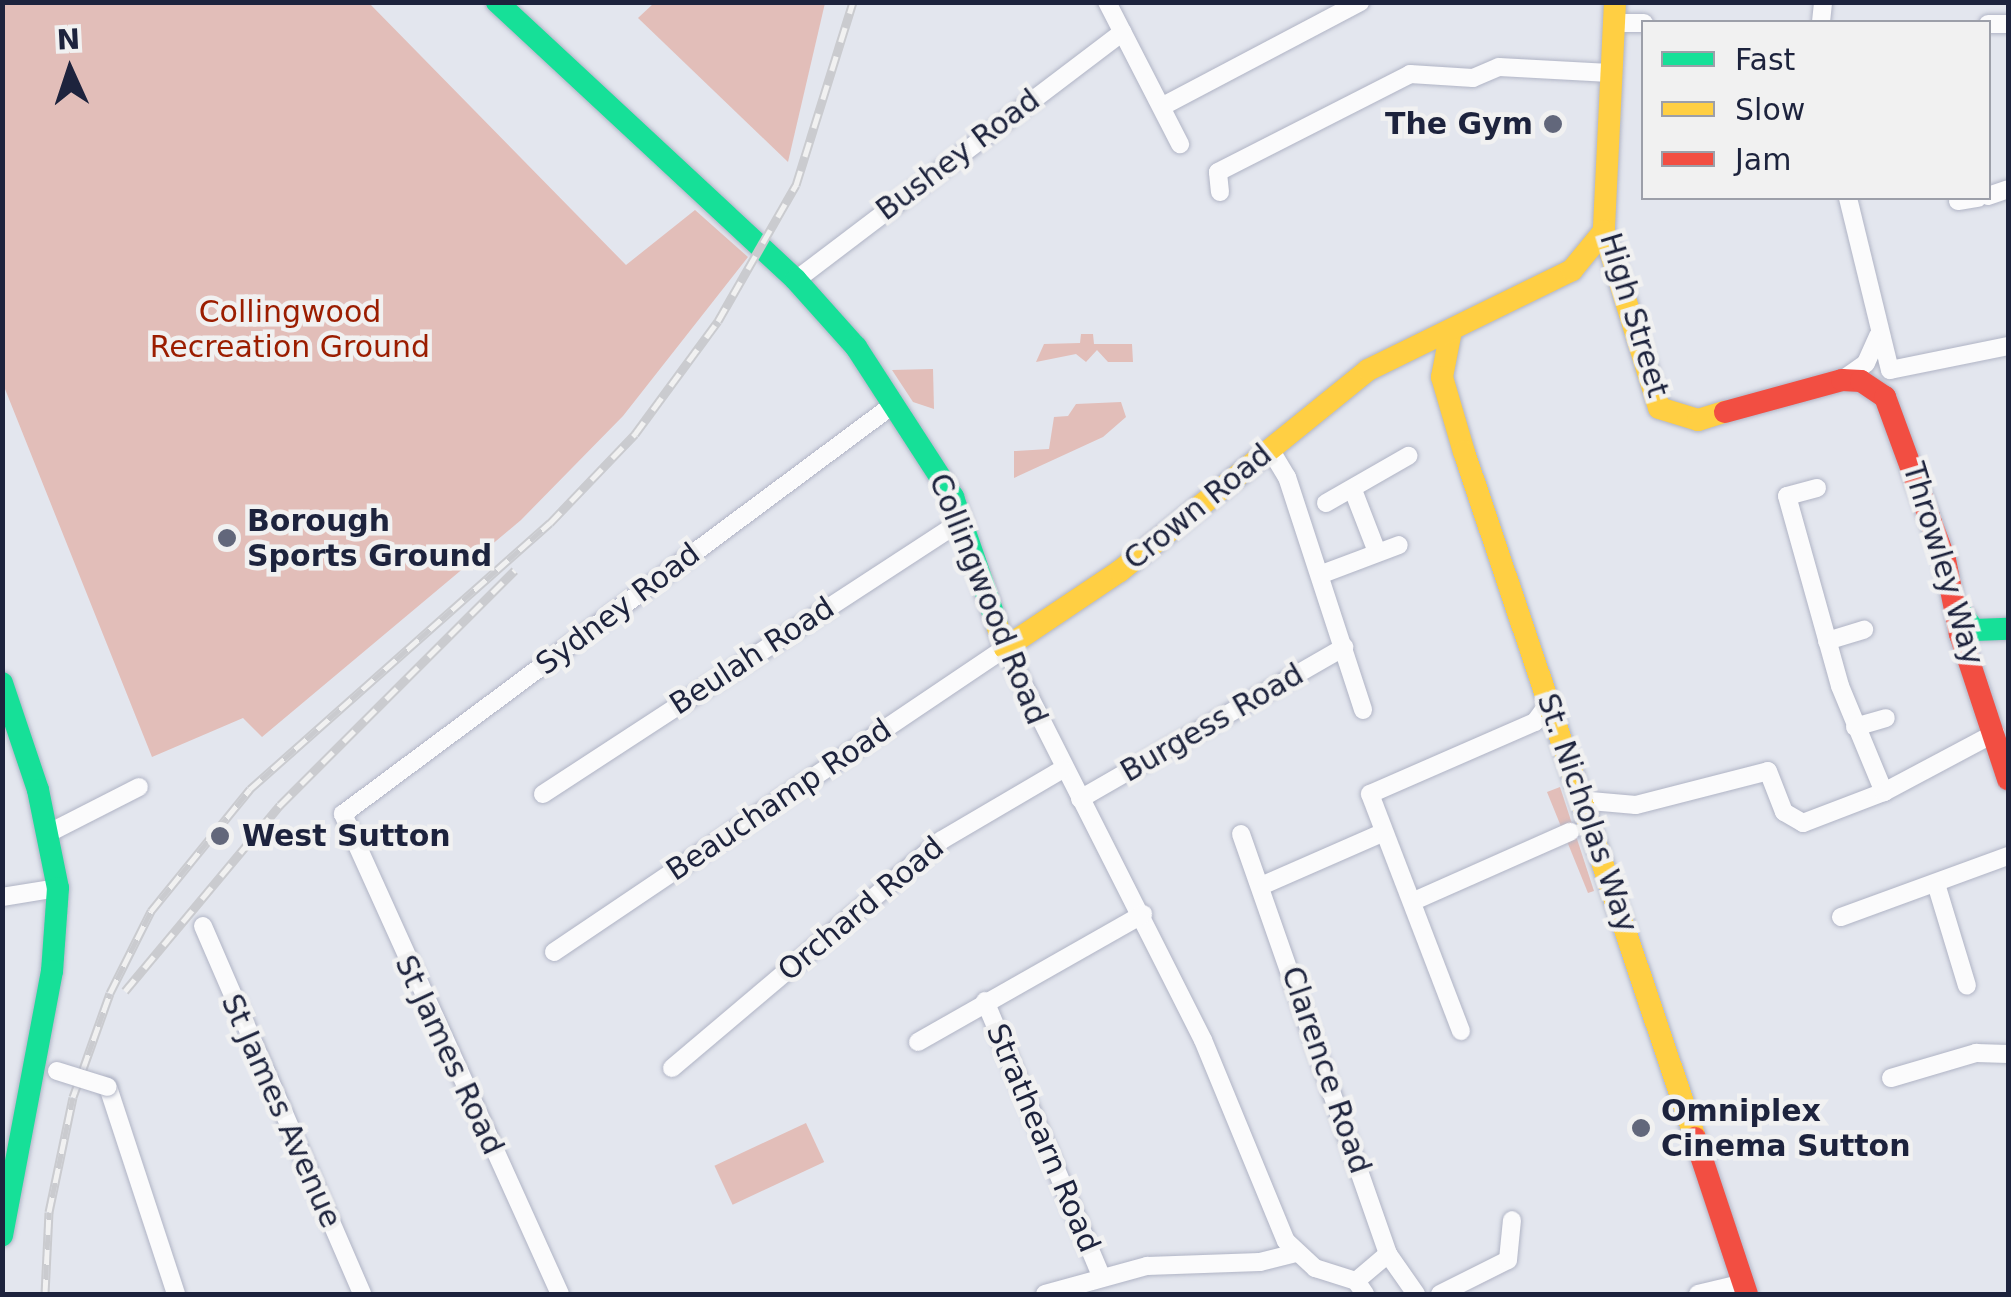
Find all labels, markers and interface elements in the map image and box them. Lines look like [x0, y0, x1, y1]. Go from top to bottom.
north arrow [20, 20, 120, 120]
legend [1641, 20, 1991, 200]
text: N [56, 22, 81, 57]
text: Fast [1735, 42, 1795, 77]
street label: Bushey Road [869, 82, 1047, 228]
text: Slow [1735, 92, 1805, 127]
place label: The Gym [1385, 106, 1533, 142]
marker: The Gym [1542, 113, 1564, 135]
text: Jam [1735, 142, 1791, 177]
street label: High Street [1592, 229, 1676, 401]
park label: Collingwood Recreation Ground [150, 294, 430, 364]
street label: Crown Road [1117, 437, 1279, 577]
street label: Throwley Way [1895, 458, 1991, 670]
street label: Collingwood Road [921, 468, 1055, 730]
place label: Borough Sports Ground [247, 503, 492, 574]
marker: Borough Sports Ground [216, 527, 238, 549]
street label: Sydney Road [529, 536, 707, 682]
street label: Beulah Road [663, 590, 841, 722]
street label: Burgess Road [1114, 656, 1310, 790]
street label: St. Nicholas Way [1529, 689, 1645, 937]
street label: Beauchamp Road [660, 711, 898, 889]
place label: West Sutton [242, 818, 451, 854]
marker: West Sutton [207, 823, 233, 849]
street label: Orchard Road [771, 829, 951, 989]
street label: St James Road [387, 950, 511, 1160]
street label: Clarence Road [1274, 962, 1378, 1178]
street label: St James Avenue [213, 989, 349, 1233]
street label: Strathearn Road [979, 1018, 1107, 1258]
place label: Omniplex Cinema Sutton [1661, 1093, 1911, 1164]
marker: Omniplex Cinema Sutton [1630, 1117, 1652, 1139]

